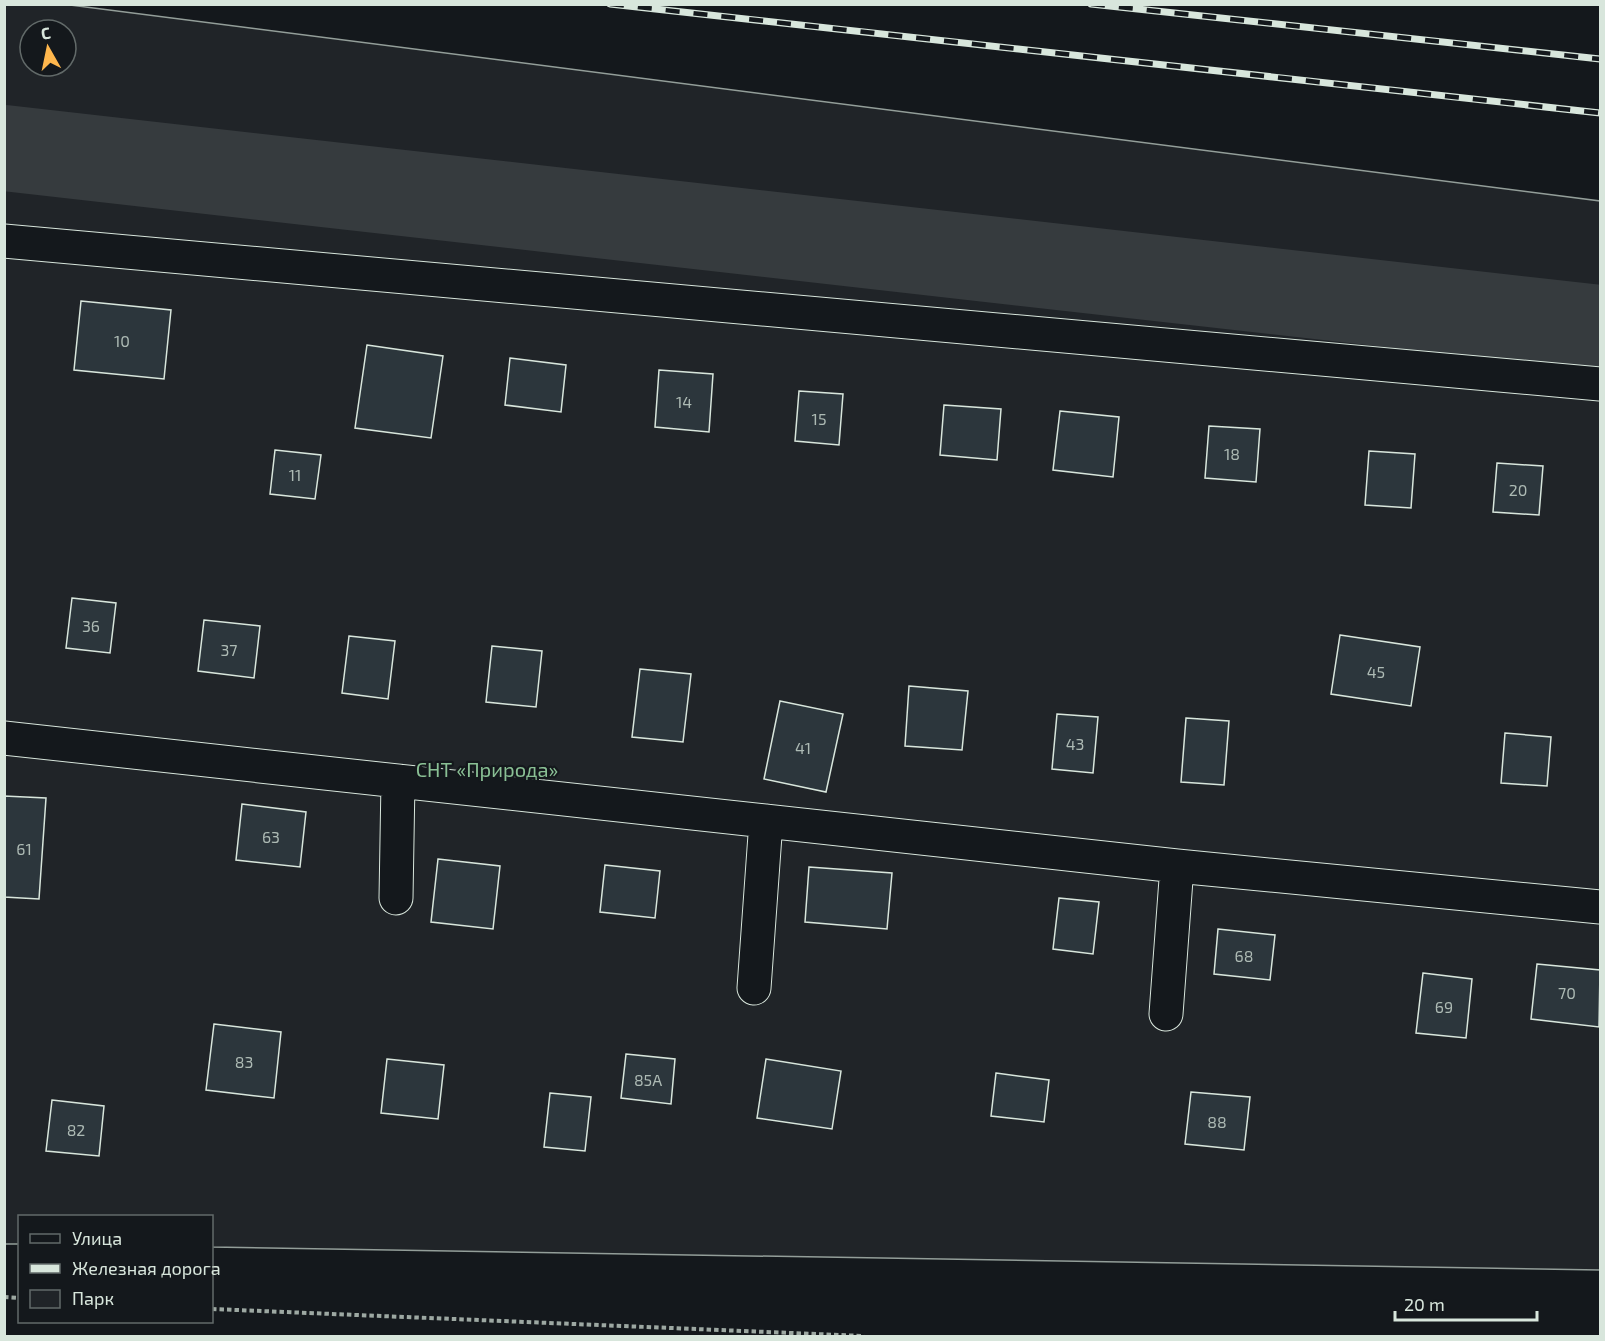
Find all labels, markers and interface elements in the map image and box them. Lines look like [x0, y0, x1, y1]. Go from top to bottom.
north arrow [18, 18, 78, 78]
text: С [39, 23, 52, 43]
house number: 10 [114, 331, 130, 350]
house number: 14 [676, 392, 692, 411]
house number: 15 [812, 409, 826, 428]
house number: 18 [1224, 444, 1240, 463]
house number: 11 [289, 465, 301, 484]
house number: 20 [1509, 480, 1527, 499]
house number: 36 [82, 616, 100, 635]
house number: 37 [220, 640, 238, 659]
house number: 45 [1367, 662, 1385, 681]
house number: 43 [1066, 734, 1084, 753]
house number: 41 [795, 738, 811, 757]
park label: СНТ «Природа» [416, 757, 558, 781]
house number: 63 [262, 827, 280, 846]
house number: 61 [16, 839, 32, 858]
house number: 68 [1235, 946, 1253, 965]
house number: 70 [1558, 983, 1576, 1002]
house number: 69 [1435, 997, 1453, 1016]
house number: 83 [235, 1052, 253, 1071]
house number: 85А [634, 1070, 662, 1089]
house number: 88 [1207, 1112, 1227, 1131]
house number: 82 [67, 1120, 85, 1139]
legend [18, 1215, 213, 1323]
text: Улица [72, 1227, 122, 1249]
text: Железная дорога [72, 1257, 221, 1279]
scale bar [1395, 1284, 1538, 1322]
text: Парк [72, 1287, 114, 1309]
text: 20 m [1404, 1293, 1445, 1315]

